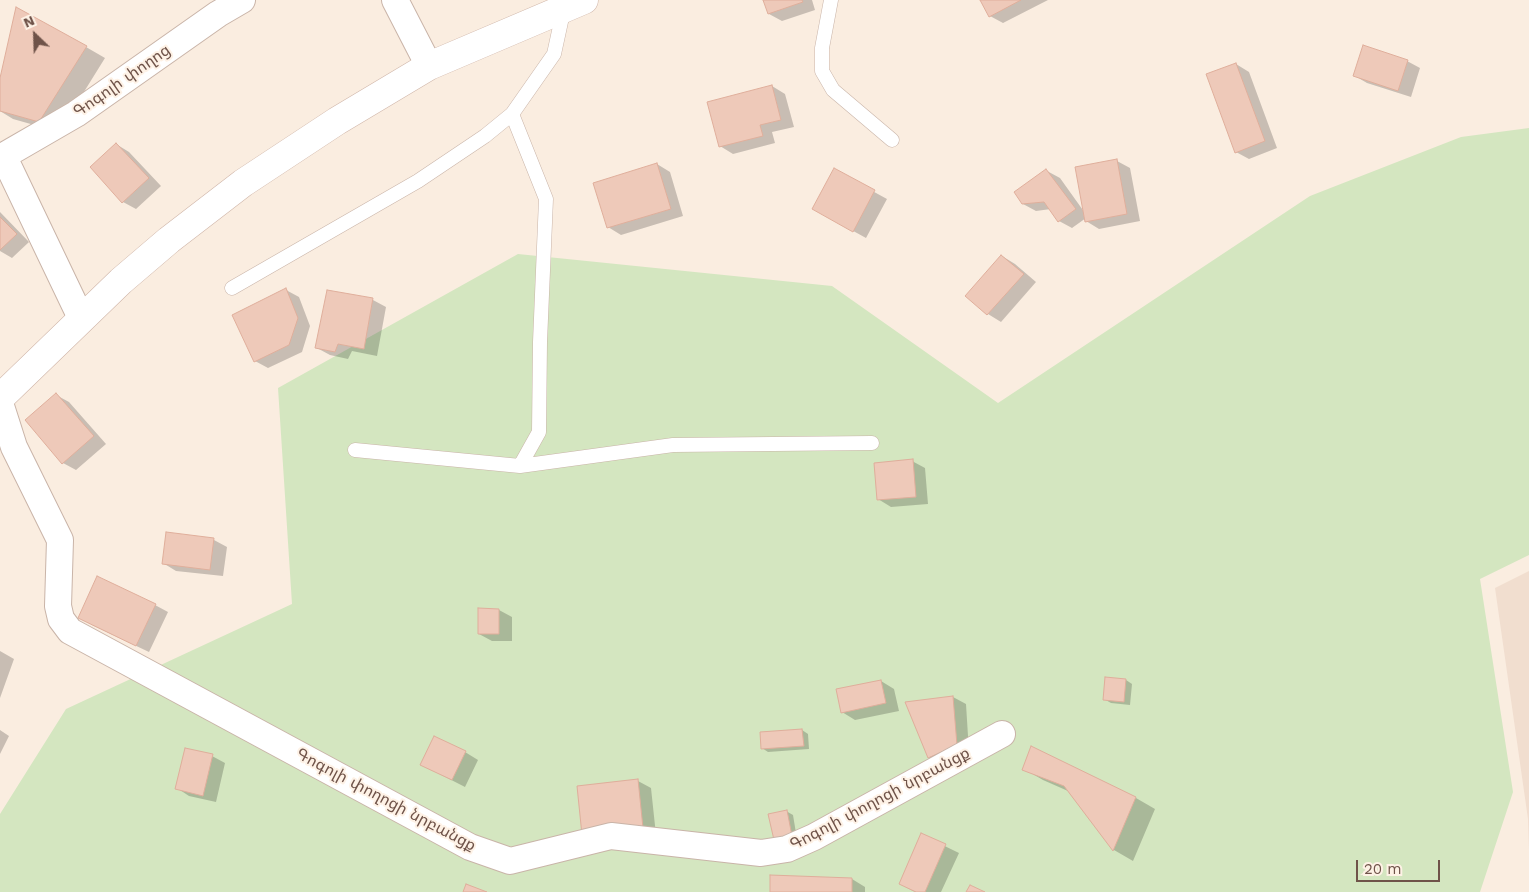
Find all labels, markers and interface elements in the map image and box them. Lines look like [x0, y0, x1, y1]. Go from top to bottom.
north arrow [10, 10, 60, 60]
text: N [21, 12, 37, 31]
street label: Գոգոլի փողոց [70, 40, 174, 122]
street label: Գոգոլի փողոցի նրբանցք [787, 743, 973, 855]
street label: Գոգոլի փողոցի նրբանցք [293, 744, 479, 856]
scale bar [1359, 850, 1443, 882]
text: 20 m [1364, 860, 1402, 878]

